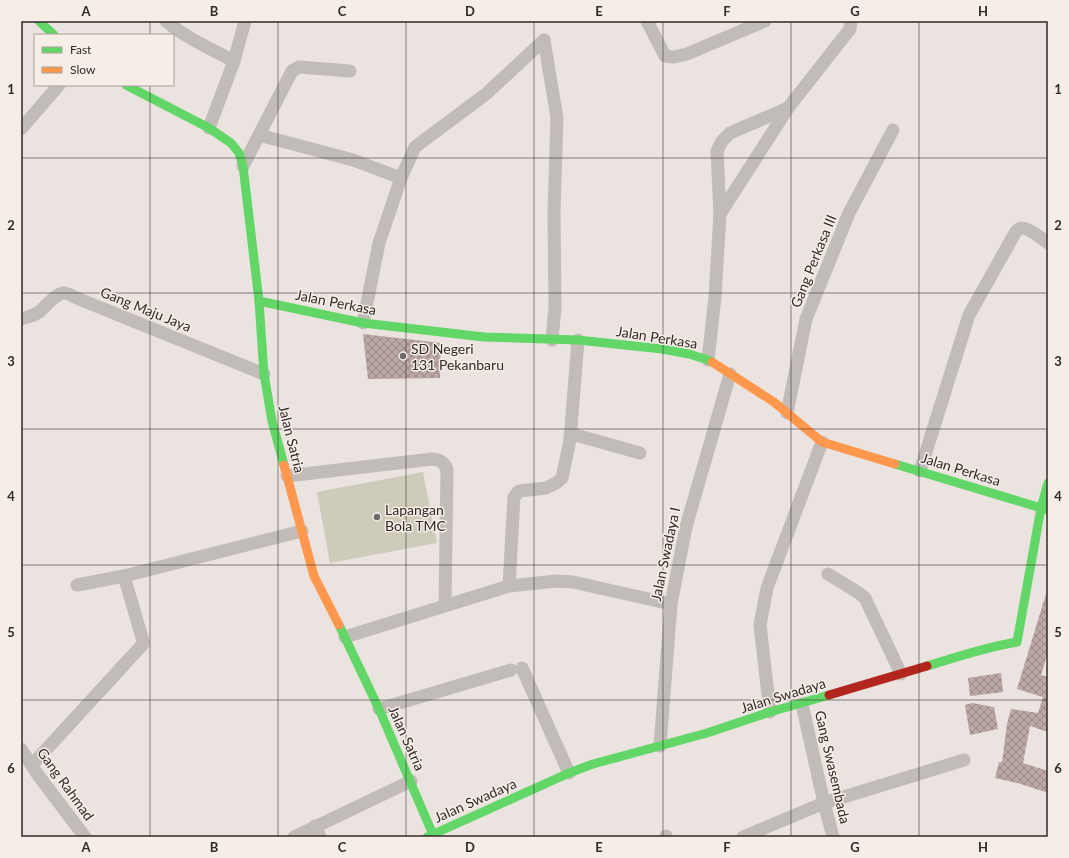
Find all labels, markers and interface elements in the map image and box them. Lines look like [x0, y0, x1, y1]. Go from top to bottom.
text: A [80, 3, 91, 19]
text: B [210, 3, 219, 19]
text: C [338, 3, 347, 19]
text: D [465, 3, 475, 19]
text: E [595, 3, 603, 19]
text: F [723, 3, 731, 19]
text: G [850, 3, 860, 19]
text: H [978, 3, 988, 19]
legend [34, 34, 174, 86]
text: Fast [70, 42, 92, 57]
text: Slow [70, 62, 96, 77]
text: 1 [7, 81, 15, 97]
text: 1 [1054, 81, 1062, 97]
street label: Gang Perkasa III [787, 212, 839, 310]
text: 2 [7, 217, 15, 233]
text: 2 [1054, 217, 1062, 233]
street label: Gang Maju Jaya [98, 283, 194, 335]
street label: Jalan Perkasa [294, 286, 378, 318]
street label: Jalan Perkasa [615, 322, 699, 352]
place label: SD Negeri 131 Pekanbaru [411, 340, 504, 373]
marker: SD Negeri 131 Pekanbaru [398, 351, 408, 361]
text: 3 [7, 353, 15, 369]
text: 3 [1054, 353, 1062, 369]
street label: Jalan Satria [275, 403, 309, 475]
street label: Jalan Perkasa [919, 449, 1003, 489]
text: 4 [7, 488, 15, 504]
text: 4 [1054, 488, 1062, 504]
place label: Lapangan Bola TMC [385, 501, 447, 534]
street label: Jalan Swadaya I [647, 505, 683, 603]
marker: Lapangan Bola TMC [372, 512, 382, 522]
text: 5 [7, 624, 15, 640]
text: 5 [1054, 624, 1062, 640]
street label: Jalan Swadaya [738, 674, 828, 716]
street label: Jalan Satria [385, 703, 429, 773]
street label: Gang Swasembada [812, 709, 854, 825]
street label: Gang Rahmad [34, 744, 98, 824]
text: 6 [7, 760, 15, 776]
text: 6 [1054, 760, 1062, 776]
street label: Jalan Swadaya [431, 774, 519, 826]
text: A [80, 839, 91, 855]
text: B [210, 839, 219, 855]
text: C [338, 839, 347, 855]
text: D [465, 839, 475, 855]
text: E [595, 839, 603, 855]
text: F [723, 839, 731, 855]
text: G [850, 839, 860, 855]
text: H [978, 839, 988, 855]

